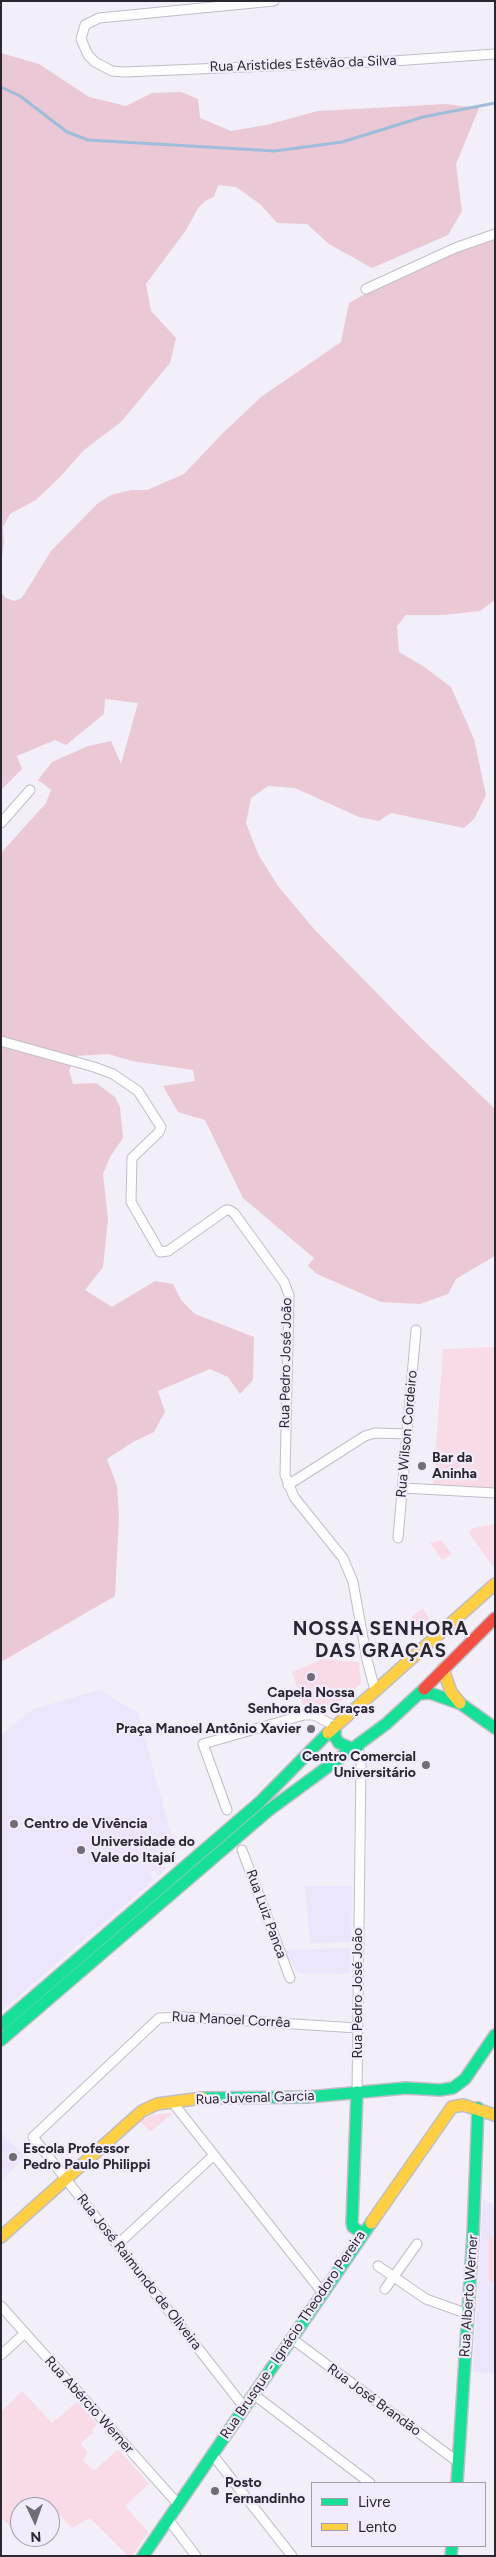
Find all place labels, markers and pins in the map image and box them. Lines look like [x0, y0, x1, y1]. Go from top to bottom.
place label: Bar da Aninha [432, 1450, 477, 1482]
marker: Bar da Aninha [416, 1460, 428, 1472]
marker: Capela Nossa Senhora das Graças [305, 1671, 317, 1683]
place label: Capela Nossa Senhora das Graças [248, 1685, 374, 1718]
place label: Praça Manoel Antônio Xavier [116, 1721, 301, 1737]
marker: Praça Manoel Antônio Xavier [305, 1723, 317, 1735]
place label: Centro Comercial Universitário [302, 1749, 416, 1781]
marker: Centro Comercial Universitário [420, 1759, 432, 1771]
place label: Centro de Vivência [24, 1816, 148, 1832]
marker: Centro de Vivência [8, 1818, 20, 1830]
place label: Universidade do Vale do Itajaí [91, 1834, 195, 1866]
marker: Universidade do Vale do Itajaí [75, 1844, 87, 1856]
place label: Escola Professor Pedro Paulo Philippi [23, 2141, 150, 2174]
marker: Escola Professor Pedro Paulo Philippi [7, 2151, 19, 2163]
place label: Posto Fernandinho [225, 2475, 305, 2508]
marker: Posto Fernandinho [209, 2485, 221, 2497]

